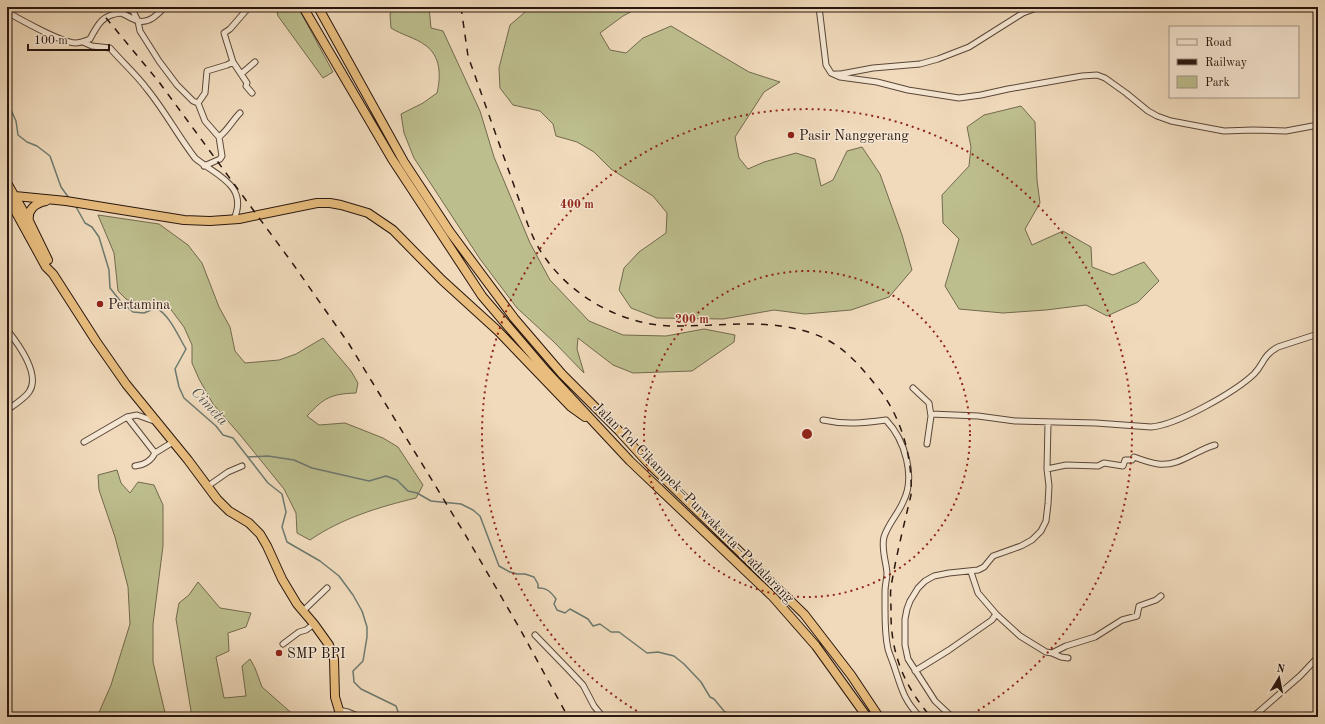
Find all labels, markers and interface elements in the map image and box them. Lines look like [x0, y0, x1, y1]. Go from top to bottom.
scale bar [28, 26, 109, 52]
legend [1169, 26, 1299, 98]
text: 100 m [34, 35, 68, 47]
text: Road [1205, 37, 1232, 49]
text: Railway [1205, 57, 1248, 69]
text: Park [1205, 77, 1230, 89]
place label: Pasir Nanggerang [799, 129, 909, 143]
marker: Pasir Nanggerang [786, 130, 796, 140]
text: 400 m [560, 199, 594, 211]
place label: Pertamina [108, 298, 170, 312]
marker: Pertamina [95, 299, 105, 309]
text: 200 m [675, 314, 709, 326]
water label: Cimeta [188, 385, 230, 429]
street label: Jalan Tol Cikampek–Purwakarta–Padalarang [590, 400, 797, 606]
centre of rings [800, 427, 814, 441]
place label: SMP BPI [287, 647, 346, 661]
marker: SMP BPI [274, 648, 284, 658]
north arrow [1259, 658, 1299, 698]
text: N [1275, 663, 1286, 676]

